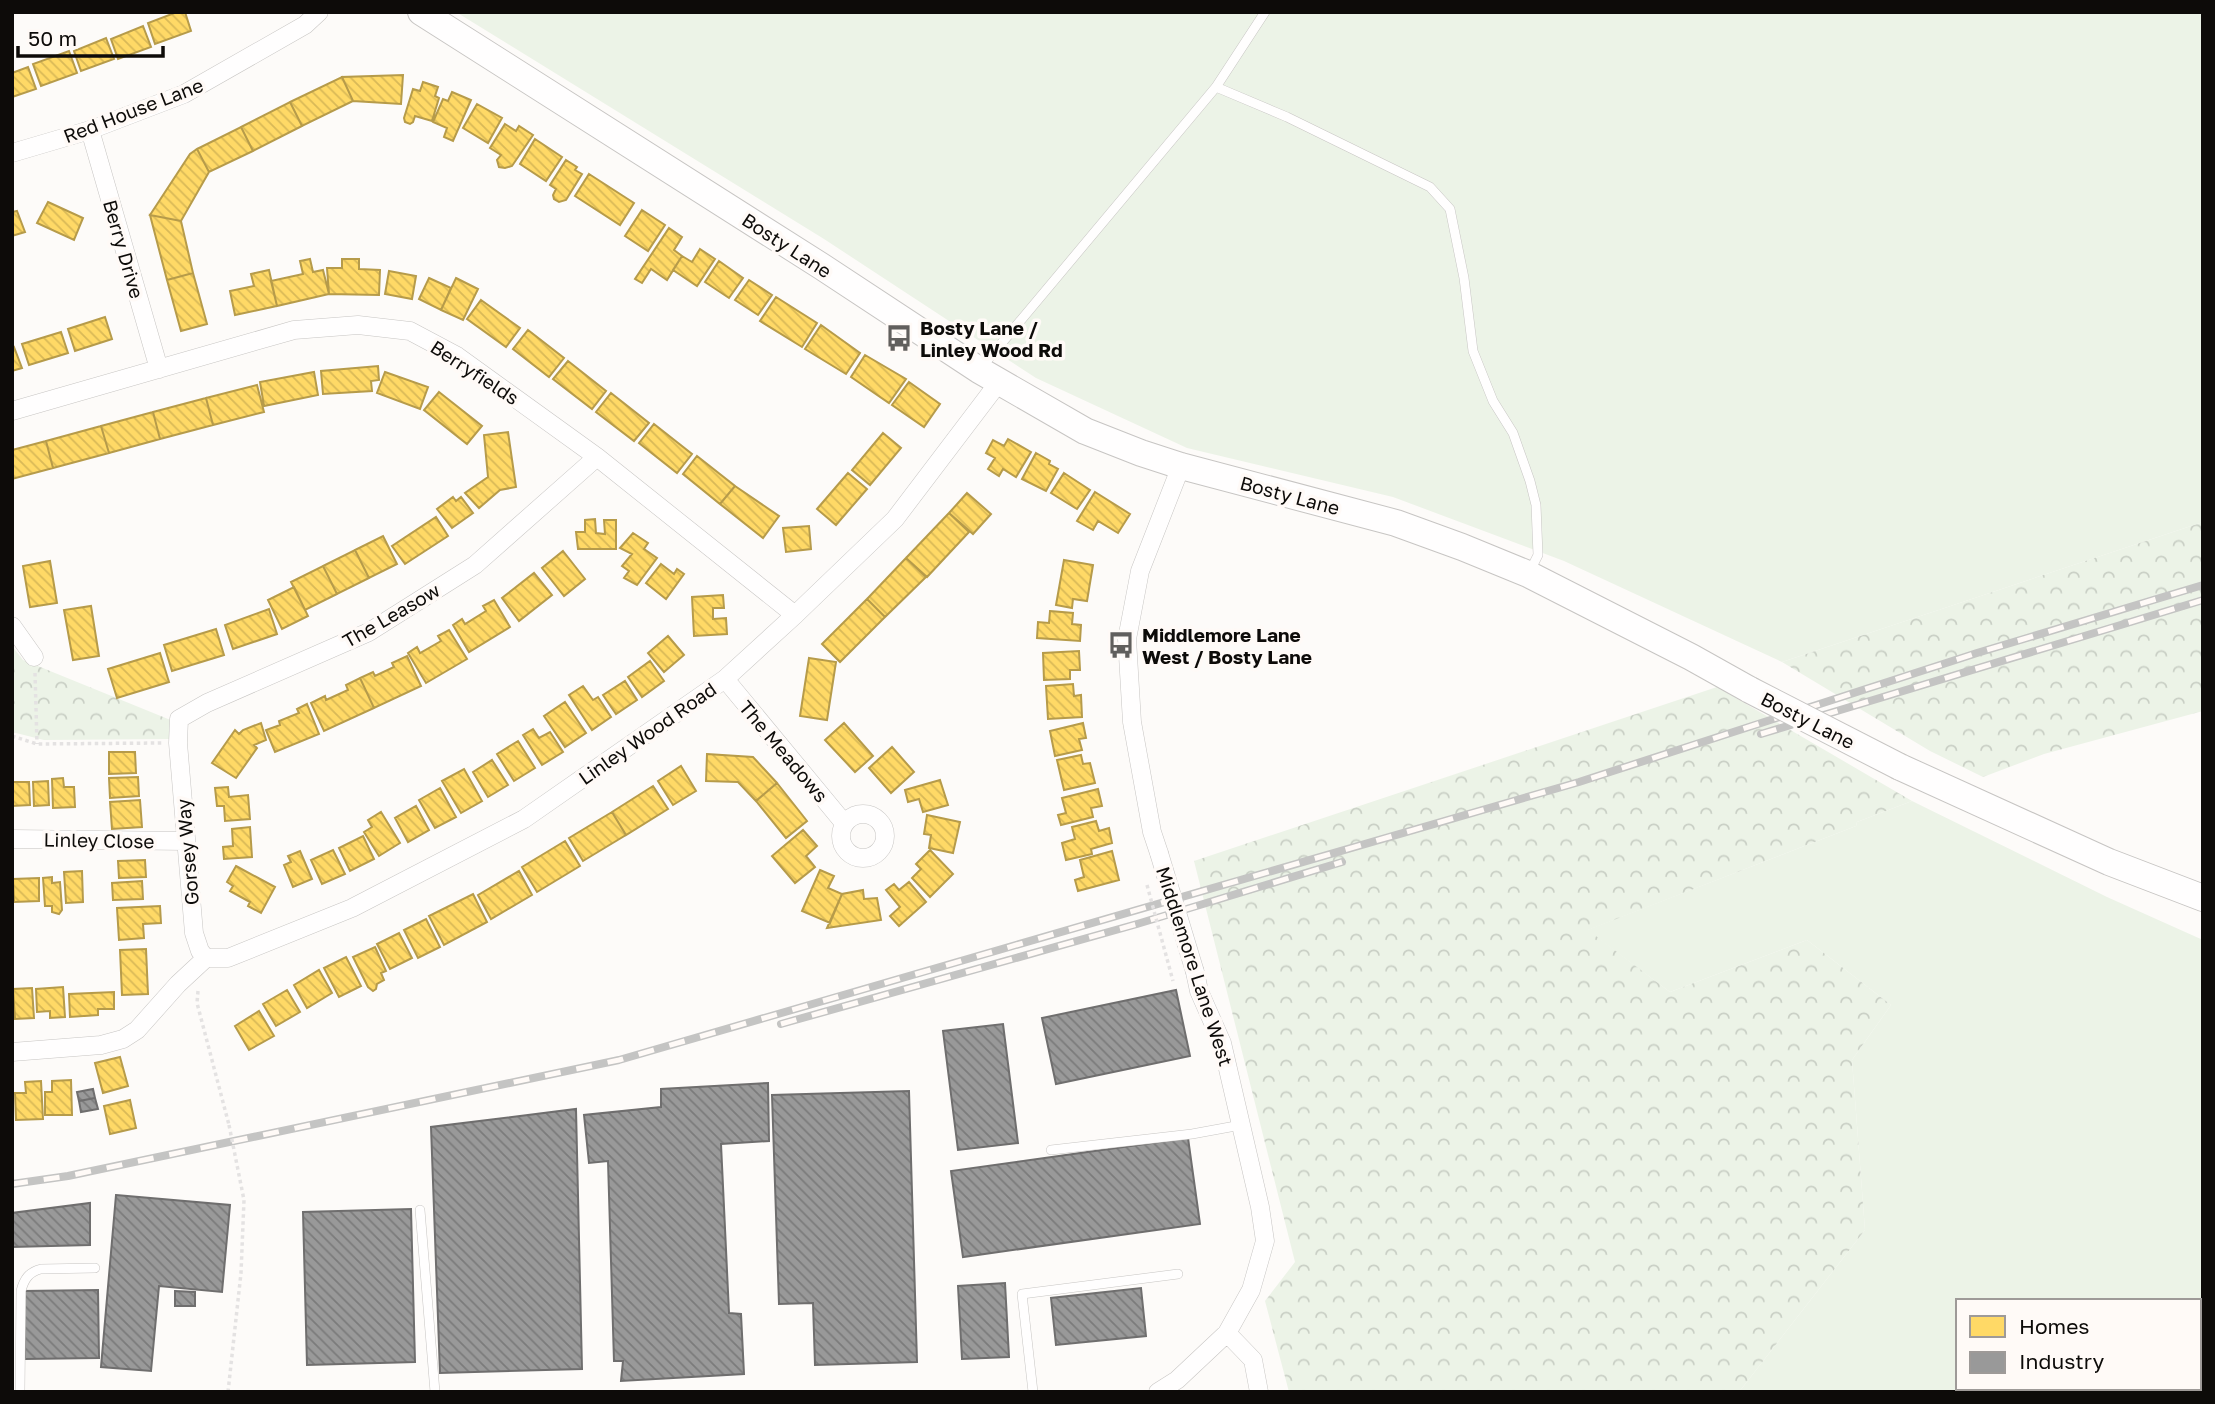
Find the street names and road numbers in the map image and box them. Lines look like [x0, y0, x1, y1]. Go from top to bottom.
street label: Red House Lane [60, 73, 206, 147]
street label: Berry Drive [99, 197, 149, 301]
street label: Bosty Lane [738, 208, 836, 282]
street label: Berryfields [426, 335, 524, 409]
street label: Bosty Lane [1238, 471, 1342, 519]
street label: The Leasow [338, 578, 444, 652]
street label: Linley Wood Road [574, 677, 720, 789]
street label: Bosty Lane [1757, 687, 1859, 753]
street label: The Meadows [735, 695, 833, 807]
street label: Gorsey Way [171, 797, 203, 906]
street label: Linley Close [43, 828, 155, 852]
street label: Middlemore Lane West [1152, 863, 1238, 1069]

